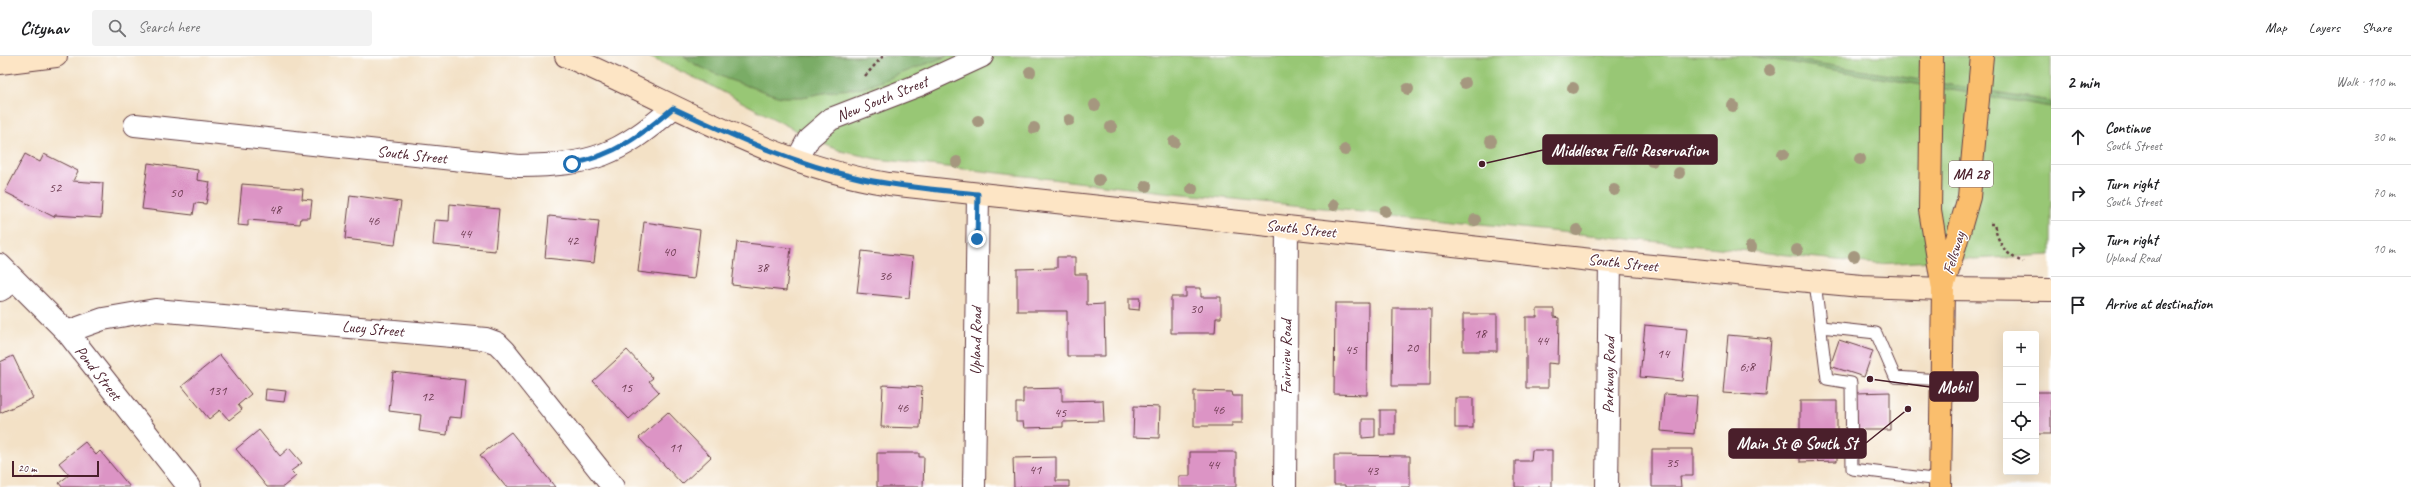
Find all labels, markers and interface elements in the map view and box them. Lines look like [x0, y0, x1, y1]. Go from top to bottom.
search box [92, 10, 372, 46]
text: Citynav [20, 16, 68, 40]
icon: search [106, 17, 128, 39]
text: Search here [138, 18, 199, 37]
text: Map [2265, 19, 2287, 36]
text: Layers [2309, 19, 2340, 36]
text: Share [2362, 19, 2391, 36]
street label: New South Street [833, 71, 933, 126]
text: 2 min [2067, 72, 2100, 93]
text: Walk · 110 m [2336, 74, 2395, 90]
text: Continue [2105, 119, 2150, 138]
icon: ahead [2067, 126, 2089, 148]
text: 30 m [2373, 129, 2395, 145]
callout: Middlesex Fells Reservation [1543, 135, 1717, 164]
text: South Street [2105, 138, 2162, 154]
text: Middlesex Fells Reservation [1551, 140, 1710, 161]
street label: South Street [376, 141, 450, 169]
route start [563, 155, 581, 173]
road number: MA 28 [1949, 161, 1993, 187]
text: Turn right [2105, 175, 2158, 194]
house number: 52 [49, 179, 63, 196]
icon: right [2067, 182, 2089, 204]
house number: 50 [170, 184, 184, 201]
text: 70 m [2373, 185, 2395, 201]
text: South Street [2105, 194, 2162, 210]
house number: 48 [269, 201, 283, 218]
house number: 46 [367, 212, 380, 229]
street label: South Street [1265, 215, 1339, 243]
house number: 44 [459, 225, 473, 242]
street label: Fellsway [1938, 228, 1970, 277]
route end [968, 230, 986, 248]
text: Turn right [2105, 231, 2158, 250]
house number: 42 [566, 232, 580, 249]
icon: right [2067, 238, 2089, 260]
text: 10 m [2373, 241, 2395, 257]
house number: 40 [663, 243, 677, 260]
street label: South Street [1587, 249, 1661, 277]
text: Upland Road [2105, 250, 2160, 266]
house number: 38 [756, 259, 770, 276]
house number: 36 [879, 267, 892, 284]
icon: arrive [2067, 294, 2089, 316]
text: Arrive at destination [2105, 295, 2212, 314]
house number: 30 [1190, 300, 1204, 317]
street label: Upland Road [965, 304, 987, 375]
street label: Lucy Street [341, 316, 406, 342]
street label: Fairview Road [1276, 317, 1296, 395]
house number: 18 [1474, 325, 1488, 342]
map controls [2003, 331, 2039, 475]
button: + [2003, 331, 2039, 367]
house number: 44 [1536, 332, 1550, 349]
street label: Parkway Road [1598, 334, 1620, 414]
house number: 20 [1406, 339, 1420, 356]
street label: Pond Street [70, 341, 127, 406]
house number: 45 [1345, 341, 1358, 358]
house number: 14 [1657, 345, 1671, 362]
house number: 6;8 [1739, 358, 1756, 375]
button: − [2003, 367, 2039, 403]
callout: Mobil [1930, 372, 1978, 401]
text: Mobil [1938, 377, 1973, 398]
house number: 15 [620, 379, 633, 396]
house number: 131 [208, 382, 227, 399]
house number: 12 [421, 388, 435, 405]
house number: 46 [896, 399, 909, 416]
house number: 46 [1212, 401, 1225, 418]
button: locate [2003, 403, 2039, 439]
house number: 45 [1054, 404, 1067, 421]
callout: Main St @ South St [1729, 429, 1866, 458]
text: Main St @ South St [1737, 433, 1860, 454]
house number: 11 [669, 439, 682, 456]
button: layers [2003, 439, 2039, 475]
house number: 35 [1666, 454, 1679, 471]
house number: 44 [1207, 456, 1221, 473]
scale bar [12, 459, 99, 478]
text: 20 m [18, 461, 37, 475]
house number: 41 [1029, 461, 1042, 478]
house number: 43 [1366, 462, 1380, 479]

